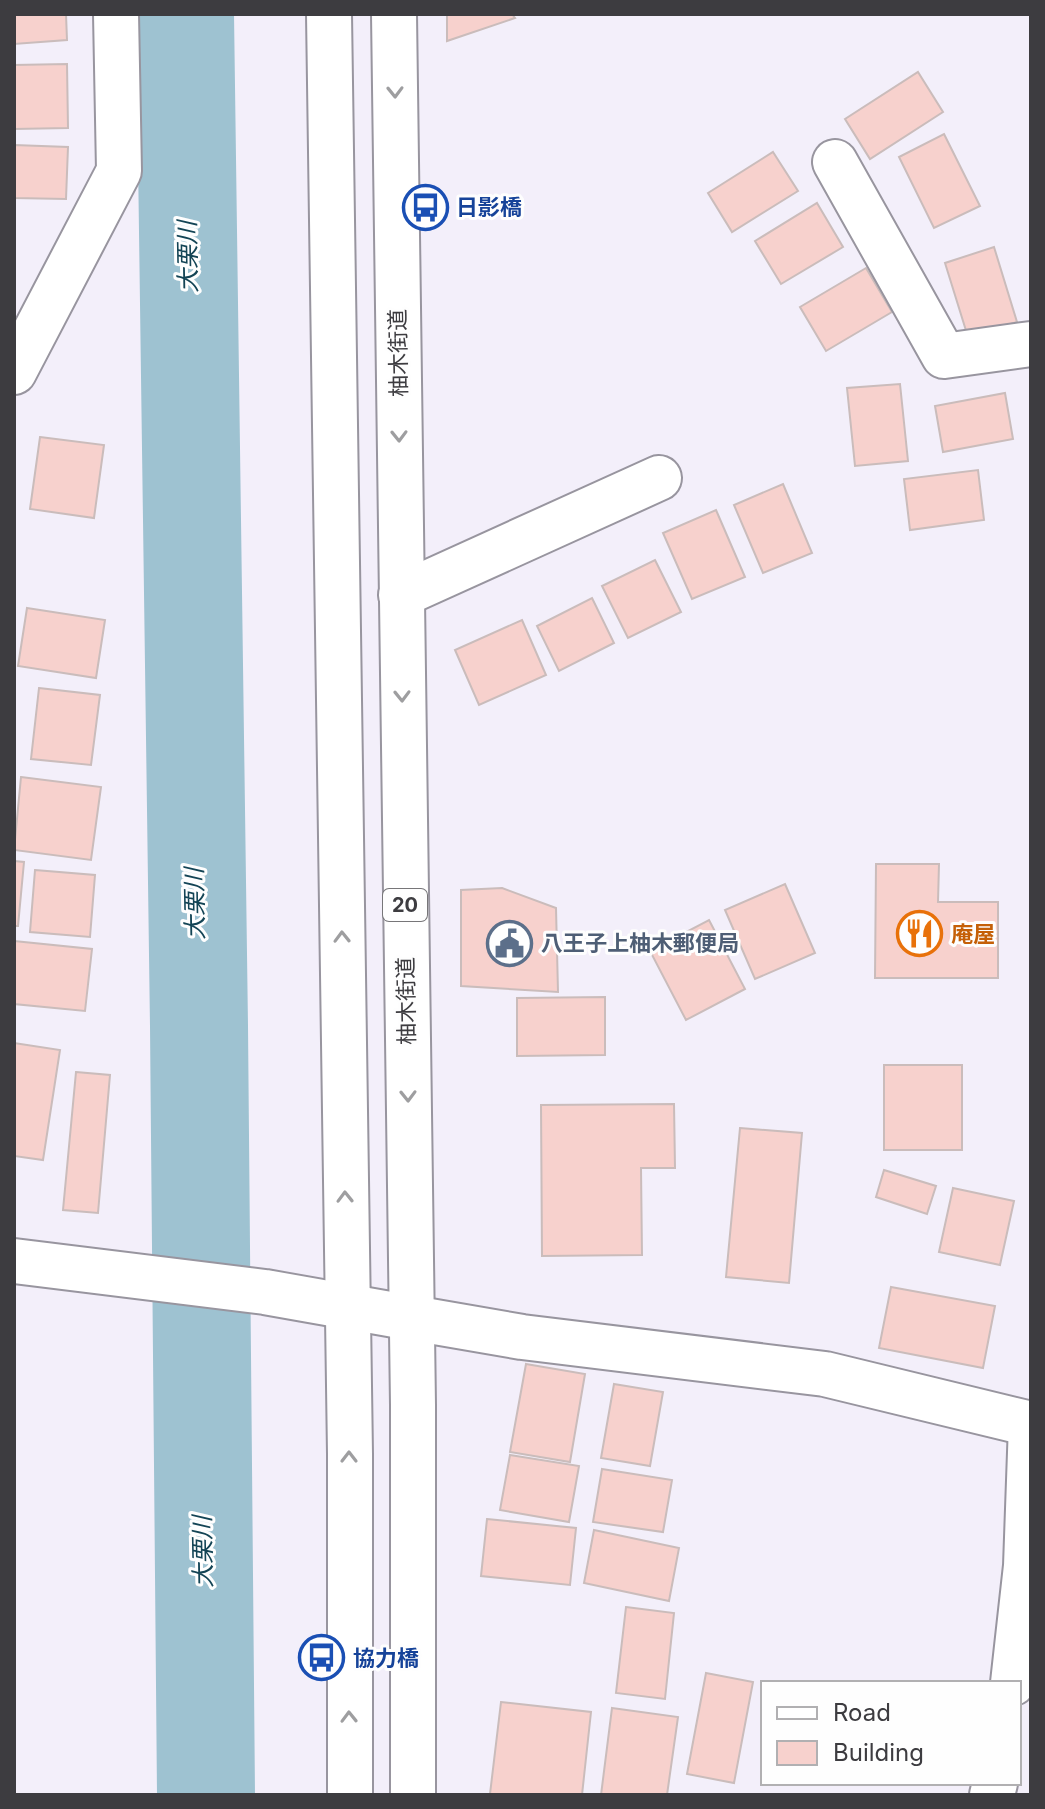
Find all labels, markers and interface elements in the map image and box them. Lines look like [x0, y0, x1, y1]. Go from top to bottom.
one-way arrow [386, 86, 404, 99]
bus stop icon: 日影橋 [401, 183, 449, 231]
place label: 日影橋 [456, 194, 522, 220]
water label: 大栗川 [172, 218, 203, 293]
street label: 柚木街道 [384, 309, 412, 397]
one-way arrow [390, 430, 408, 443]
one-way arrow [394, 690, 411, 703]
water label: 大栗川 [179, 865, 210, 940]
road number: 20 [383, 889, 427, 921]
restaurant icon: 庵屋 [896, 910, 944, 958]
public building icon: 八王子上柚木郵便局 [486, 919, 534, 967]
place label: 庵屋 [951, 921, 995, 947]
one-way arrow [333, 930, 351, 943]
place label: 八王子上柚木郵便局 [541, 930, 739, 956]
street label: 柚木街道 [392, 957, 420, 1045]
one-way arrow [399, 1090, 417, 1103]
one-way arrow [336, 1190, 354, 1203]
one-way arrow [340, 1450, 358, 1463]
water label: 大栗川 [187, 1513, 218, 1588]
bus stop icon: 協力橋 [298, 1634, 346, 1682]
place label: 協力橋 [353, 1645, 419, 1671]
legend [761, 1681, 1021, 1785]
text: Road [833, 1698, 891, 1727]
one-way arrow [340, 1710, 358, 1723]
text: Building [833, 1738, 924, 1767]

